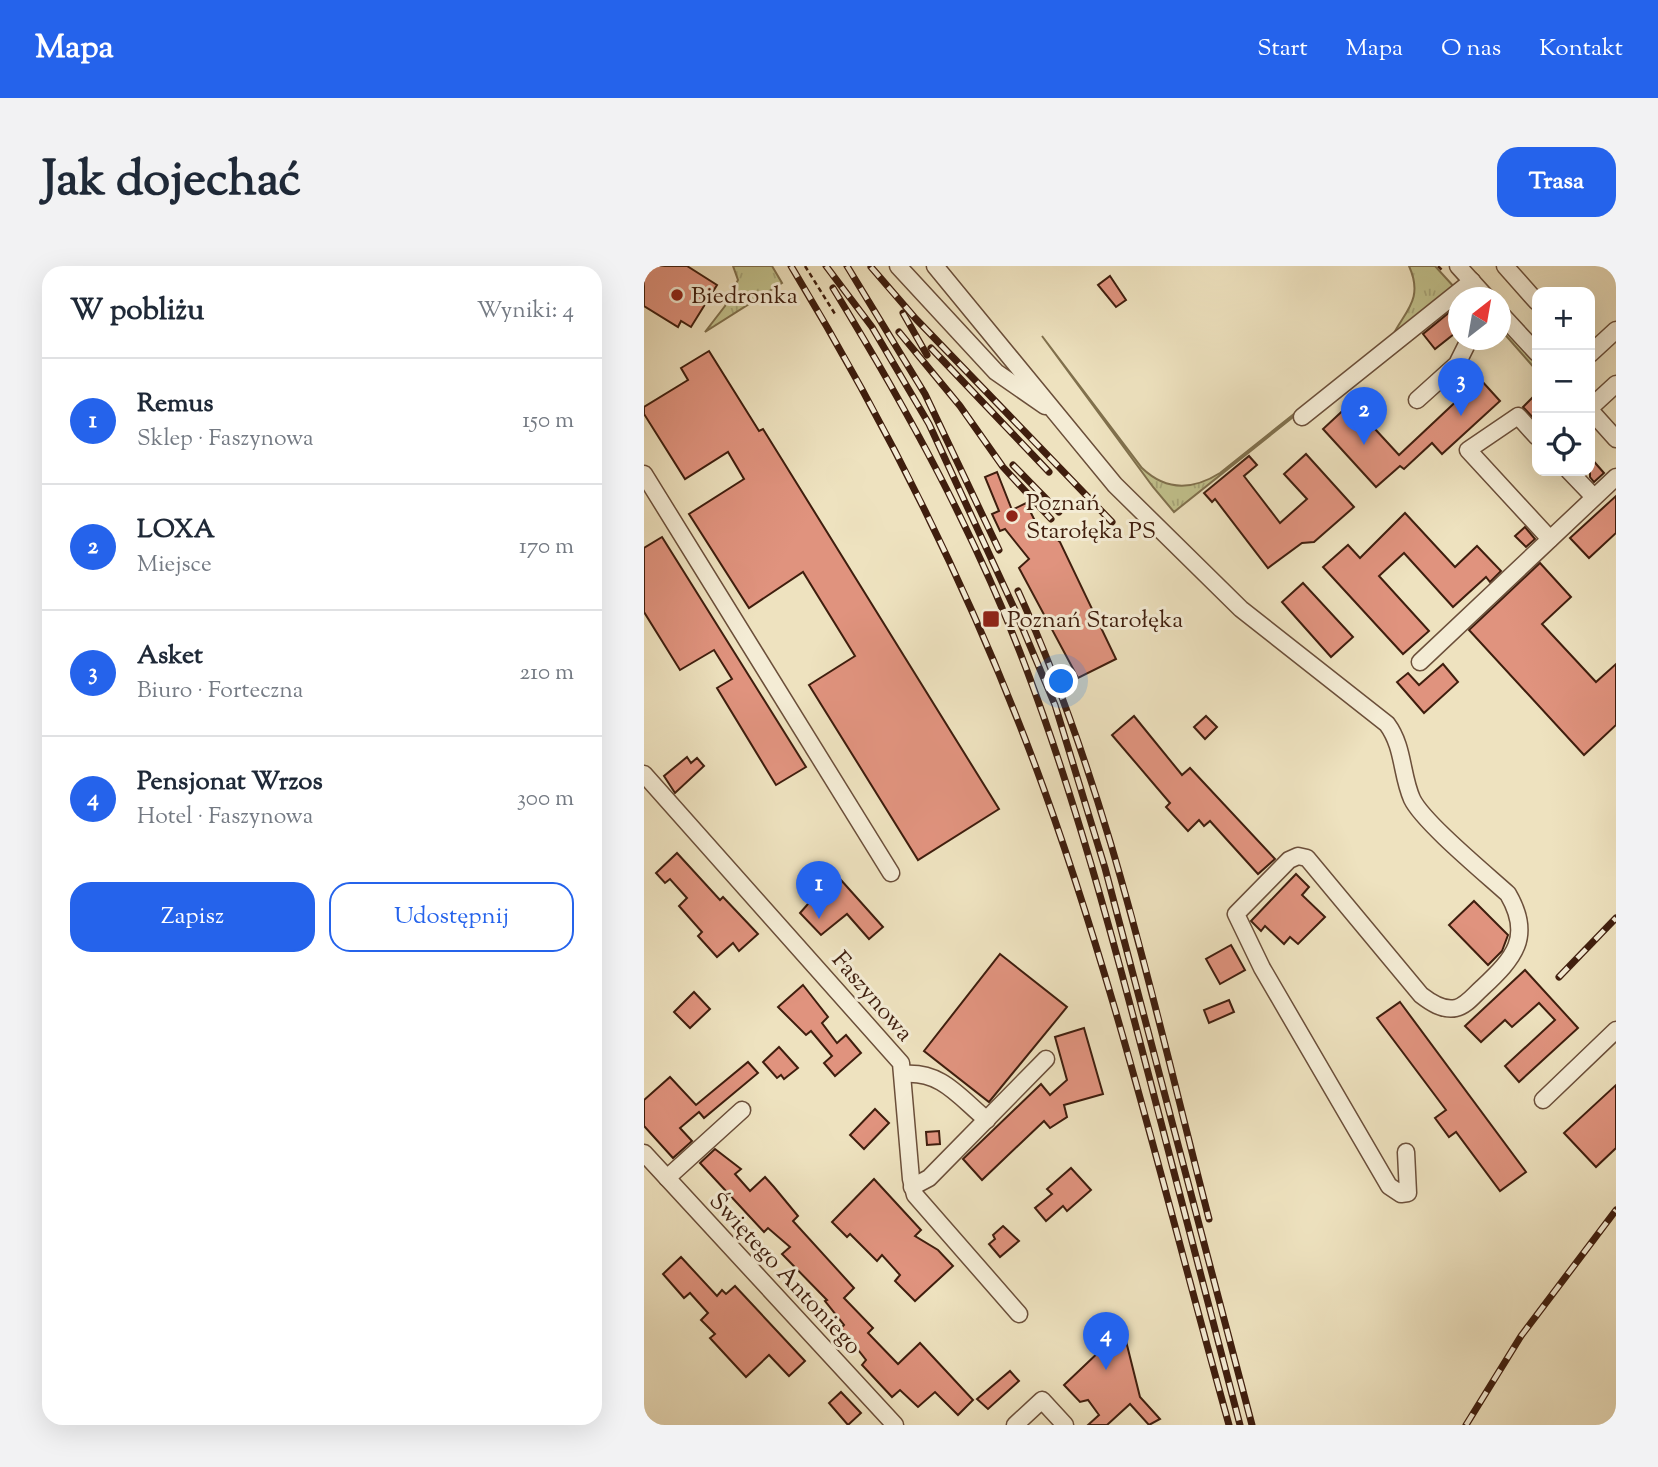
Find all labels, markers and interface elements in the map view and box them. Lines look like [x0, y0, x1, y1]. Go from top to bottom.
text: Mapa [35, 25, 114, 73]
text: Start [1257, 32, 1308, 66]
text: Mapa [1346, 32, 1403, 66]
text: O nas [1441, 32, 1501, 66]
text: Kontakt [1539, 32, 1623, 66]
text: Jak dojechać [42, 147, 301, 217]
button: Trasa [1497, 147, 1616, 217]
place label: Biedronka [691, 280, 798, 314]
marker: Biedronka [669, 287, 685, 303]
north arrow [1448, 287, 1511, 350]
map controls [1532, 287, 1595, 476]
button: + [1532, 287, 1595, 350]
text: W pobliżu [70, 290, 204, 333]
text: Wyniki: 4 [477, 295, 574, 328]
button: − [1532, 350, 1595, 413]
pin: 3 [1438, 358, 1484, 416]
text: Remus [137, 386, 213, 423]
pin: 2 [1341, 387, 1387, 445]
text: 1 [89, 405, 97, 438]
text: 150 m [522, 405, 574, 438]
button: locate [1532, 413, 1595, 476]
text: Sklep · Faszynowa [137, 423, 314, 456]
place label: Poznań Starołęka PS [1026, 487, 1156, 549]
marker: Poznań Starołęka PS [1004, 508, 1020, 524]
text: LOXA [137, 512, 215, 549]
text: 2 [88, 531, 98, 564]
text: 170 m [519, 531, 574, 564]
text: Miejsce [137, 549, 212, 582]
place label: Poznań Starołęka [1007, 604, 1183, 638]
marker: Poznań Starołęka [981, 609, 1001, 629]
text: Asket [137, 638, 203, 675]
text: 3 [88, 657, 98, 690]
text: 210 m [520, 657, 574, 690]
your location [1044, 664, 1078, 698]
text: Biuro · Forteczna [137, 675, 303, 708]
text: Pensjonat Wrzos [137, 764, 323, 801]
text: 4 [87, 783, 99, 816]
text: 300 m [517, 783, 574, 816]
text: Hotel · Faszynowa [137, 801, 313, 834]
pin: 1 [796, 861, 842, 919]
button: Zapisz [70, 882, 315, 952]
button: Udostępnij [329, 882, 574, 952]
street label: Faszynowa [823, 945, 920, 1050]
street label: Świętego Antoniego [700, 1186, 869, 1363]
pin: 4 [1083, 1312, 1129, 1370]

